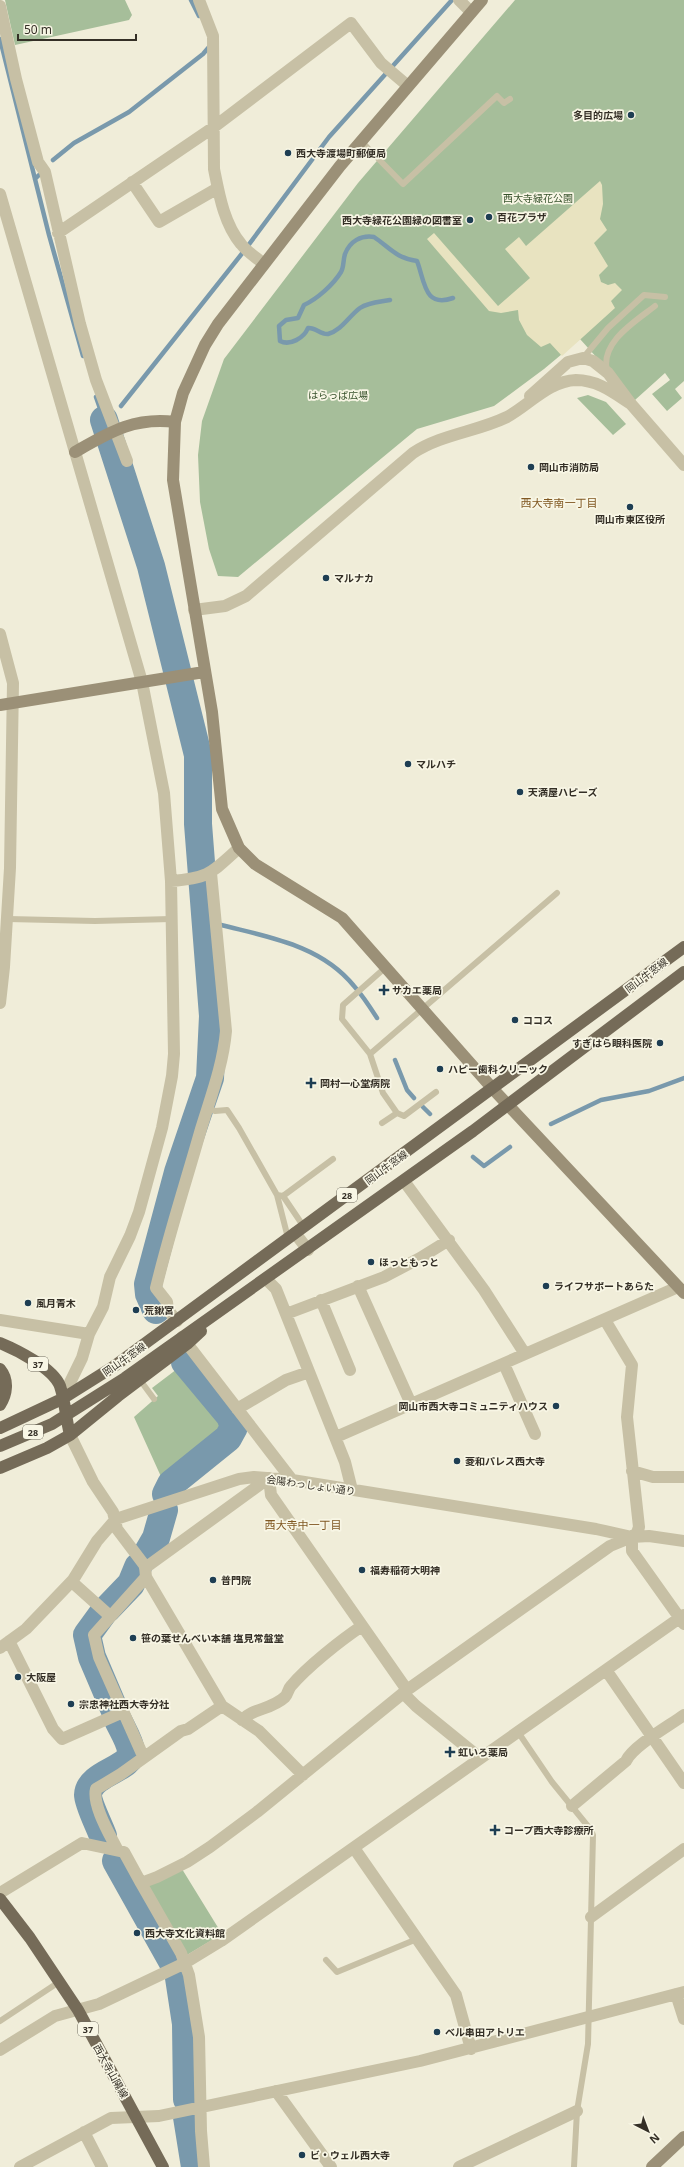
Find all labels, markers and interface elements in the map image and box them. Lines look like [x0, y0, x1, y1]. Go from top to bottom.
scale bar [18, 16, 136, 42]
text: 50 m [24, 21, 52, 38]
place label: 多目的広場 [573, 108, 623, 122]
marker: 多目的広場 [626, 110, 636, 120]
place label: 西大寺渡場町郵便局 [296, 146, 386, 160]
marker: 西大寺渡場町郵便局 [283, 148, 293, 158]
park label: 西大寺緑花公園 [503, 191, 573, 205]
place label: 百花プラザ [497, 210, 547, 224]
marker: 百花プラザ [484, 212, 494, 222]
place label: 西大寺緑花公園緑の図書室 [342, 213, 462, 227]
marker: 西大寺緑花公園緑の図書室 [465, 215, 475, 225]
park label: はらっぱ広場 [308, 388, 368, 402]
place label: 岡山市消防局 [539, 460, 599, 474]
marker: 岡山市消防局 [526, 462, 536, 472]
district label: 西大寺南一丁目 [521, 495, 598, 510]
marker: 岡山市東区役所 [625, 502, 635, 512]
place label: 岡山市東区役所 [595, 512, 665, 526]
place label: マルナカ [334, 571, 374, 585]
marker: マルナカ [321, 573, 331, 583]
place label: マルハチ [416, 757, 456, 771]
marker: マルハチ [403, 759, 413, 769]
place label: 天満屋ハピーズ [528, 785, 598, 799]
marker: 天満屋ハピーズ [515, 787, 525, 797]
street label: 岡山牛窓線 [622, 954, 670, 996]
place label: サカエ薬局 [392, 983, 442, 997]
marker: サカエ薬局 [379, 985, 389, 995]
place label: ココス [523, 1013, 553, 1027]
marker: ココス [510, 1015, 520, 1025]
place label: すぎはら眼科医院 [572, 1036, 652, 1050]
marker: すぎはら眼科医院 [655, 1038, 665, 1048]
place label: ハピー歯科クリニック [448, 1062, 548, 1076]
marker: ハピー歯科クリニック [435, 1064, 445, 1074]
place label: 岡村一心堂病院 [320, 1076, 390, 1090]
marker: 岡村一心堂病院 [305, 1077, 317, 1089]
street label: 岡山牛窓線 [362, 1147, 410, 1187]
road number: 28 [337, 1188, 357, 1202]
place label: ほっともっと [379, 1255, 439, 1269]
marker: ほっともっと [366, 1257, 376, 1267]
place label: ライフサポートあらた [554, 1279, 654, 1293]
marker: ライフサポートあらた [541, 1281, 551, 1291]
place label: 風月青木 [36, 1296, 76, 1310]
marker: 風月青木 [23, 1298, 33, 1308]
place label: 荒鍬宮 [144, 1303, 174, 1317]
marker: 荒鍬宮 [131, 1305, 141, 1315]
street label: 岡山牛窓線 [100, 1339, 148, 1379]
road number: 37 [28, 1357, 48, 1371]
place label: 岡山市西大寺コミュニティハウス [399, 1399, 548, 1413]
marker: 岡山市西大寺コミュニティハウス [551, 1401, 561, 1411]
road number: 28 [23, 1425, 43, 1439]
place label: 菱和パレス西大寺 [465, 1454, 545, 1468]
marker: 菱和パレス西大寺 [452, 1456, 462, 1466]
street label: 会陽わっしょい通り [265, 1472, 357, 1498]
district label: 西大寺中一丁目 [265, 1517, 342, 1532]
place label: 福寿稲荷大明神 [370, 1563, 440, 1577]
marker: 福寿稲荷大明神 [357, 1565, 367, 1575]
place label: 普門院 [221, 1573, 251, 1587]
marker: 普門院 [208, 1575, 218, 1585]
place label: 笹の葉せんべい本舗 塩見常盤堂 [141, 1631, 284, 1645]
marker: 笹の葉せんべい本舗 塩見常盤堂 [128, 1633, 138, 1643]
place label: 大阪屋 [26, 1670, 56, 1684]
marker: 大阪屋 [13, 1672, 23, 1682]
place label: 宗忠神社西大寺分社 [79, 1697, 170, 1711]
marker: 宗忠神社西大寺分社 [66, 1699, 76, 1709]
place label: 虹いろ薬局 [458, 1745, 508, 1759]
marker: 虹いろ薬局 [445, 1747, 455, 1757]
place label: コープ西大寺診療所 [504, 1823, 593, 1837]
marker: コープ西大寺診療所 [489, 1824, 501, 1836]
place label: 西大寺文化資料館 [145, 1926, 225, 1940]
marker: 西大寺文化資料館 [132, 1928, 142, 1938]
road number: 37 [78, 2022, 98, 2036]
place label: ベル串田アトリエ [445, 2025, 525, 2039]
marker: ベル串田アトリエ [432, 2027, 442, 2037]
street label: 西大寺山陽線 [90, 2041, 132, 2101]
north arrow [628, 2111, 668, 2151]
text: N [647, 2130, 663, 2147]
place label: ビ・ウェル西大寺 [310, 2148, 390, 2162]
marker: ビ・ウェル西大寺 [297, 2150, 307, 2160]

